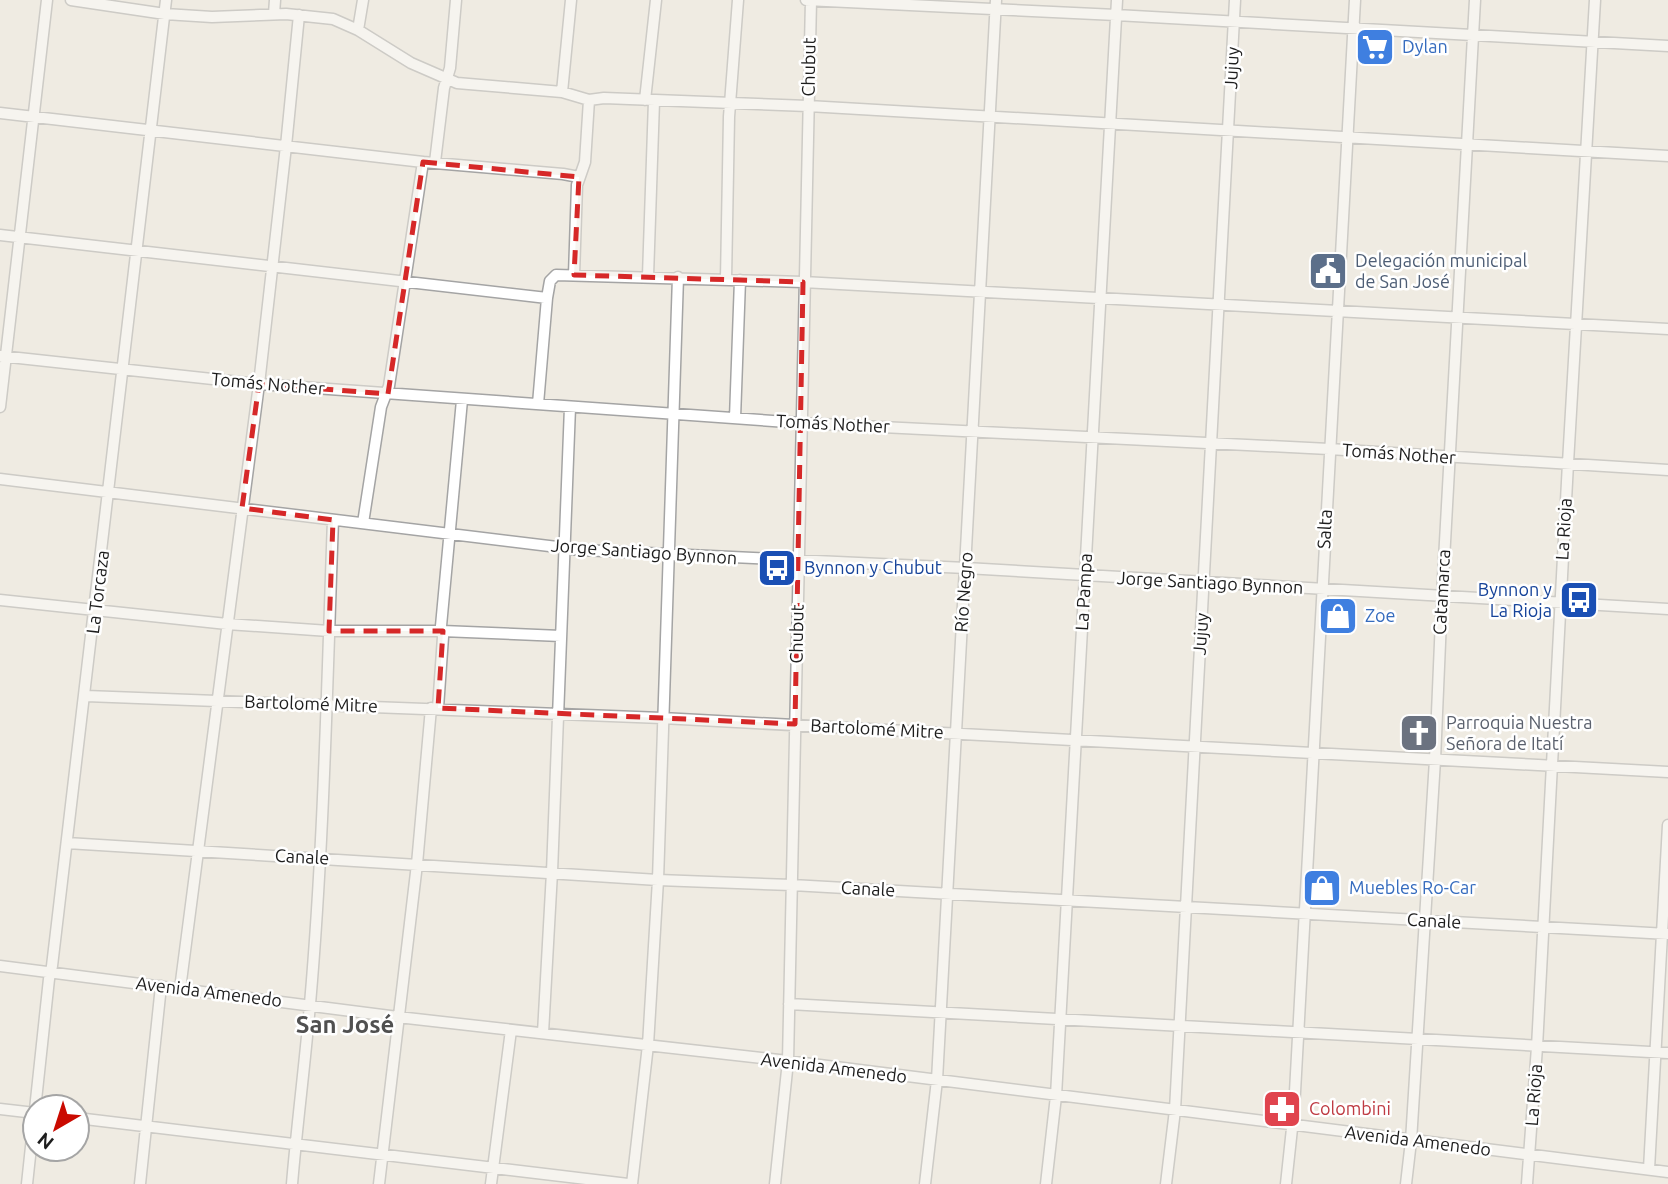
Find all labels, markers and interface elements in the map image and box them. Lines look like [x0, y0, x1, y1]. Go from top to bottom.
supermarket icon: Dylan [1354, 26, 1396, 68]
place label: Dylan [1402, 36, 1448, 56]
street label: Chubut [797, 37, 819, 97]
street label: Jujuy [1220, 46, 1242, 90]
public building icon: Delegación municipal de San José [1307, 250, 1349, 292]
place label: Delegación municipal de San José [1355, 250, 1528, 291]
street label: Tomás Nother [210, 368, 326, 398]
street label: Tomás Nother [776, 410, 891, 436]
street label: Tomás Nother [1342, 439, 1457, 467]
street label: La Rioja [1551, 497, 1575, 561]
street label: Salta [1313, 509, 1335, 549]
street label: Jorge Santiago Bynnon [550, 535, 738, 567]
bus stop icon: Bynnon y Chubut [756, 547, 798, 589]
street label: La Torcaza [82, 549, 112, 635]
street label: Catamarca [1429, 549, 1453, 635]
street label: Río Negro [950, 551, 976, 633]
street label: La Pampa [1071, 553, 1095, 631]
place label: Bynnon y Chubut [804, 557, 942, 577]
street label: Jorge Santiago Bynnon [1116, 567, 1304, 597]
place label: Bynnon y La Rioja [1478, 579, 1552, 620]
bus stop icon: Bynnon y La Rioja [1558, 579, 1600, 621]
shop icon: Zoe [1317, 595, 1359, 637]
street label: Chubut [785, 604, 807, 664]
place label: Zoe [1365, 605, 1396, 625]
street label: Jujuy [1189, 612, 1211, 656]
street label: Bartolomé Mitre [244, 691, 378, 715]
church icon: Parroquia Nuestra Señora de Itatí [1398, 712, 1440, 754]
place label: Parroquia Nuestra Señora de Itatí [1446, 712, 1593, 753]
street label: Bartolomé Mitre [810, 715, 944, 741]
street label: Canale [274, 845, 330, 867]
shop icon: Muebles Ro-Car [1301, 867, 1343, 909]
street label: Canale [840, 877, 896, 899]
place label: Muebles Ro-Car [1349, 877, 1476, 897]
street label: Canale [1406, 909, 1462, 931]
street label: Avenida Amenedo [135, 972, 283, 1010]
district label: San José [296, 1011, 394, 1038]
street label: Avenida Amenedo [760, 1048, 908, 1086]
street label: La Rioja [1521, 1063, 1545, 1127]
pharmacy icon: Colombini [1261, 1088, 1303, 1130]
north arrow [21, 1093, 91, 1163]
place label: Colombini [1309, 1098, 1391, 1118]
street label: Avenida Amenedo [1344, 1121, 1492, 1159]
text: N [33, 1128, 58, 1154]

